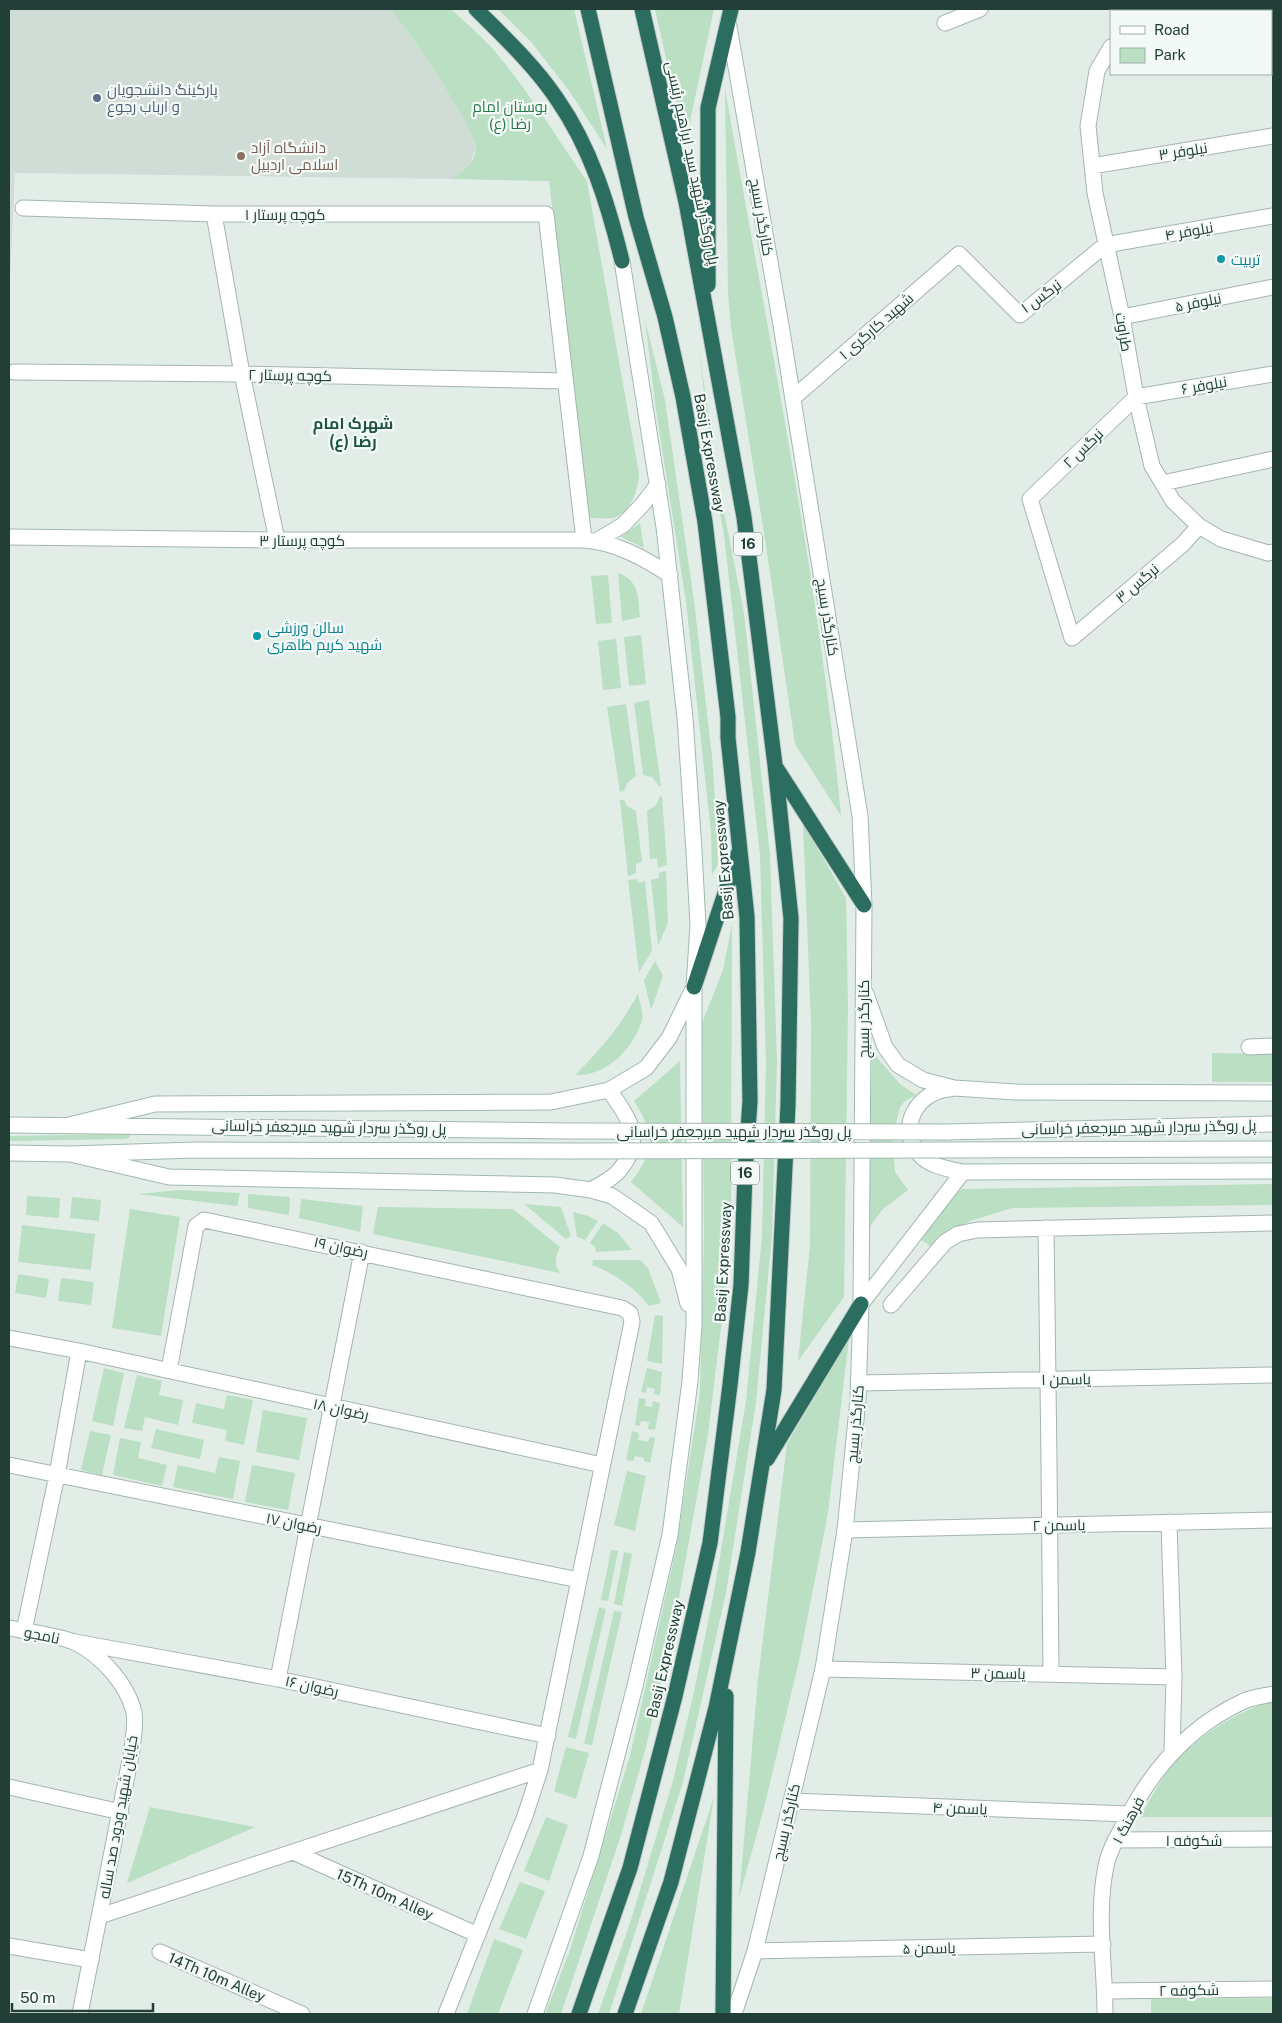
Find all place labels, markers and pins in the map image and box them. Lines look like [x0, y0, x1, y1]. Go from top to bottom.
place label: پارکینگ دانشجویان و ارباب رجوع [107, 81, 218, 118]
marker: پارکینگ دانشجویان و ارباب رجوع [91, 92, 103, 104]
place label: دانشگاه آزاد اسلامی اردبیل [251, 139, 338, 175]
marker: دانشگاه آزاد اسلامی اردبیل [235, 150, 247, 162]
place label: تربیت [1231, 251, 1260, 269]
marker: تربیت [1215, 253, 1227, 265]
place label: سالن ورزشی شهید کریم ظاهری [267, 619, 382, 655]
marker: سالن ورزشی شهید کریم ظاهری [251, 630, 263, 642]

